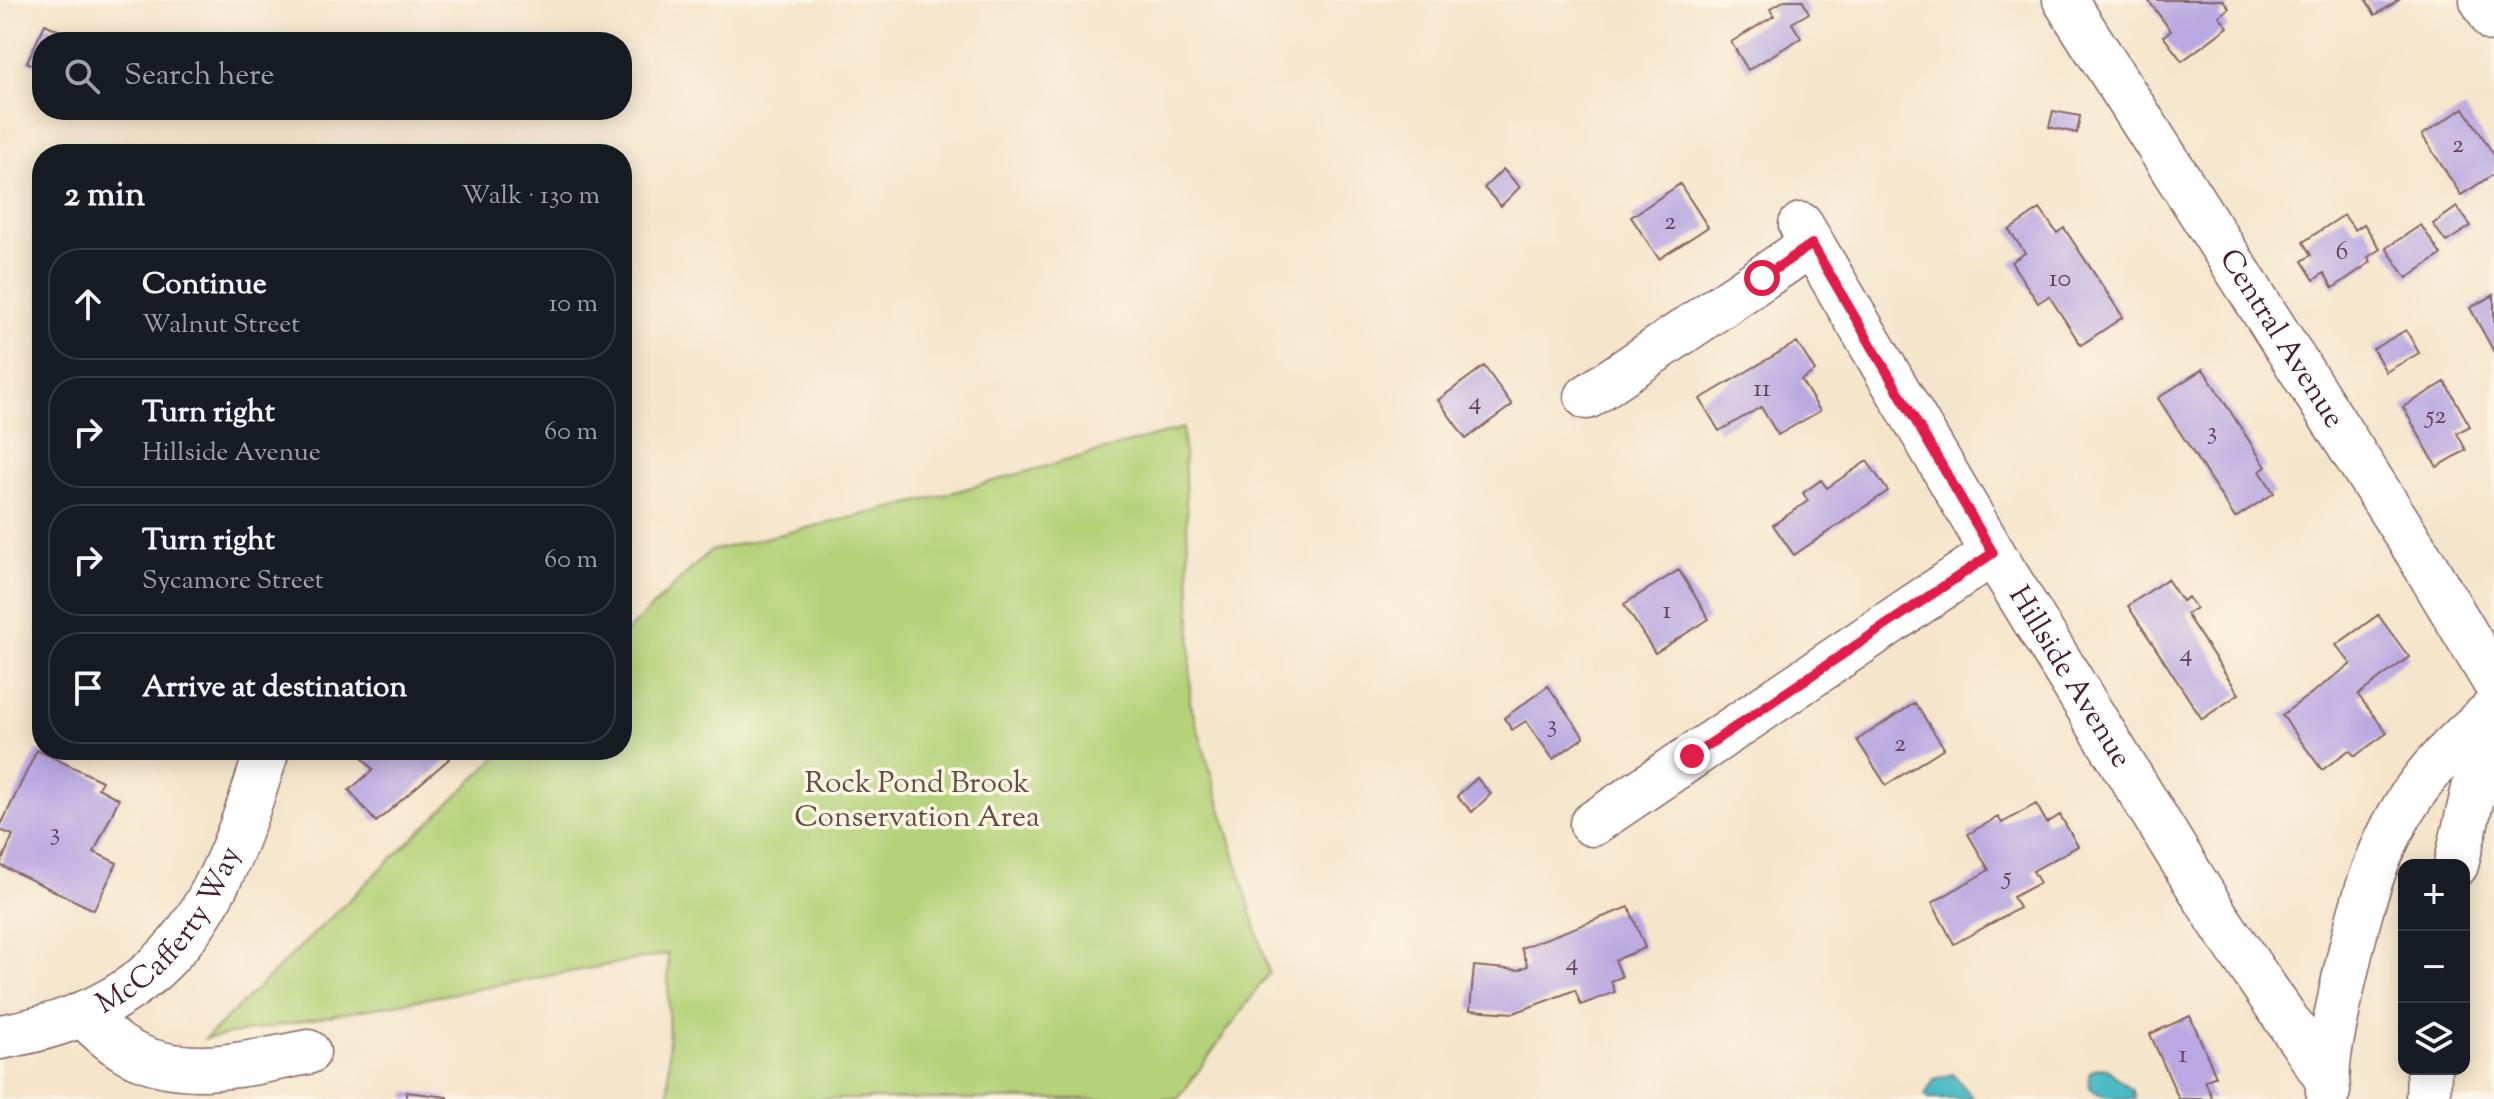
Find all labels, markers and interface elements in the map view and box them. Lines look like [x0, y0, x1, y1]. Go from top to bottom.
search box [32, 32, 632, 120]
icon: search [60, 54, 104, 98]
text: Search here [124, 55, 274, 98]
house number: 2 [2452, 127, 2464, 164]
text: 2 min [64, 172, 145, 221]
text: Walk · 130 m [461, 178, 600, 215]
house number: 2 [1664, 204, 1676, 241]
house number: 6 [2336, 234, 2348, 271]
street label: Central Avenue [2208, 241, 2354, 437]
route start [1744, 260, 1780, 296]
house number: 10 [2049, 261, 2071, 298]
text: Continue [142, 264, 267, 307]
icon: ahead [66, 282, 110, 326]
text: 10 m [549, 286, 598, 323]
text: Walnut Street [142, 307, 300, 344]
house number: 11 [1753, 371, 1771, 408]
house number: 4 [1468, 384, 1482, 421]
text: Turn right [142, 392, 275, 435]
house number: 52 [2423, 398, 2447, 435]
icon: right [66, 410, 110, 454]
text: 60 m [544, 414, 598, 451]
house number: 3 [2207, 414, 2217, 451]
text: Hillside Avenue [142, 435, 321, 472]
text: Turn right [142, 520, 275, 563]
icon: right [66, 538, 110, 582]
text: 60 m [544, 542, 598, 579]
text: Sycamore Street [142, 563, 324, 600]
street label: Hillside Avenue [1997, 578, 2142, 777]
house number: 1 [1663, 593, 1672, 630]
house number: 4 [2179, 636, 2193, 673]
icon: arrive [66, 666, 110, 710]
text: Arrive at destination [142, 667, 407, 710]
house number: 3 [1547, 707, 1557, 744]
house number: 2 [1894, 726, 1906, 763]
route end [1674, 738, 1710, 774]
park label: Rock Pond Brook Conservation Area [794, 763, 1040, 840]
house number: 3 [50, 815, 60, 852]
street label: McCafferty Way [88, 840, 253, 1026]
house number: 5 [2001, 859, 2012, 896]
map controls [2398, 859, 2470, 1075]
button: + [2398, 859, 2470, 931]
button: − [2398, 931, 2470, 1003]
house number: 4 [1565, 945, 1579, 982]
button: layers [2398, 1003, 2470, 1075]
house number: 1 [2179, 1037, 2188, 1074]

